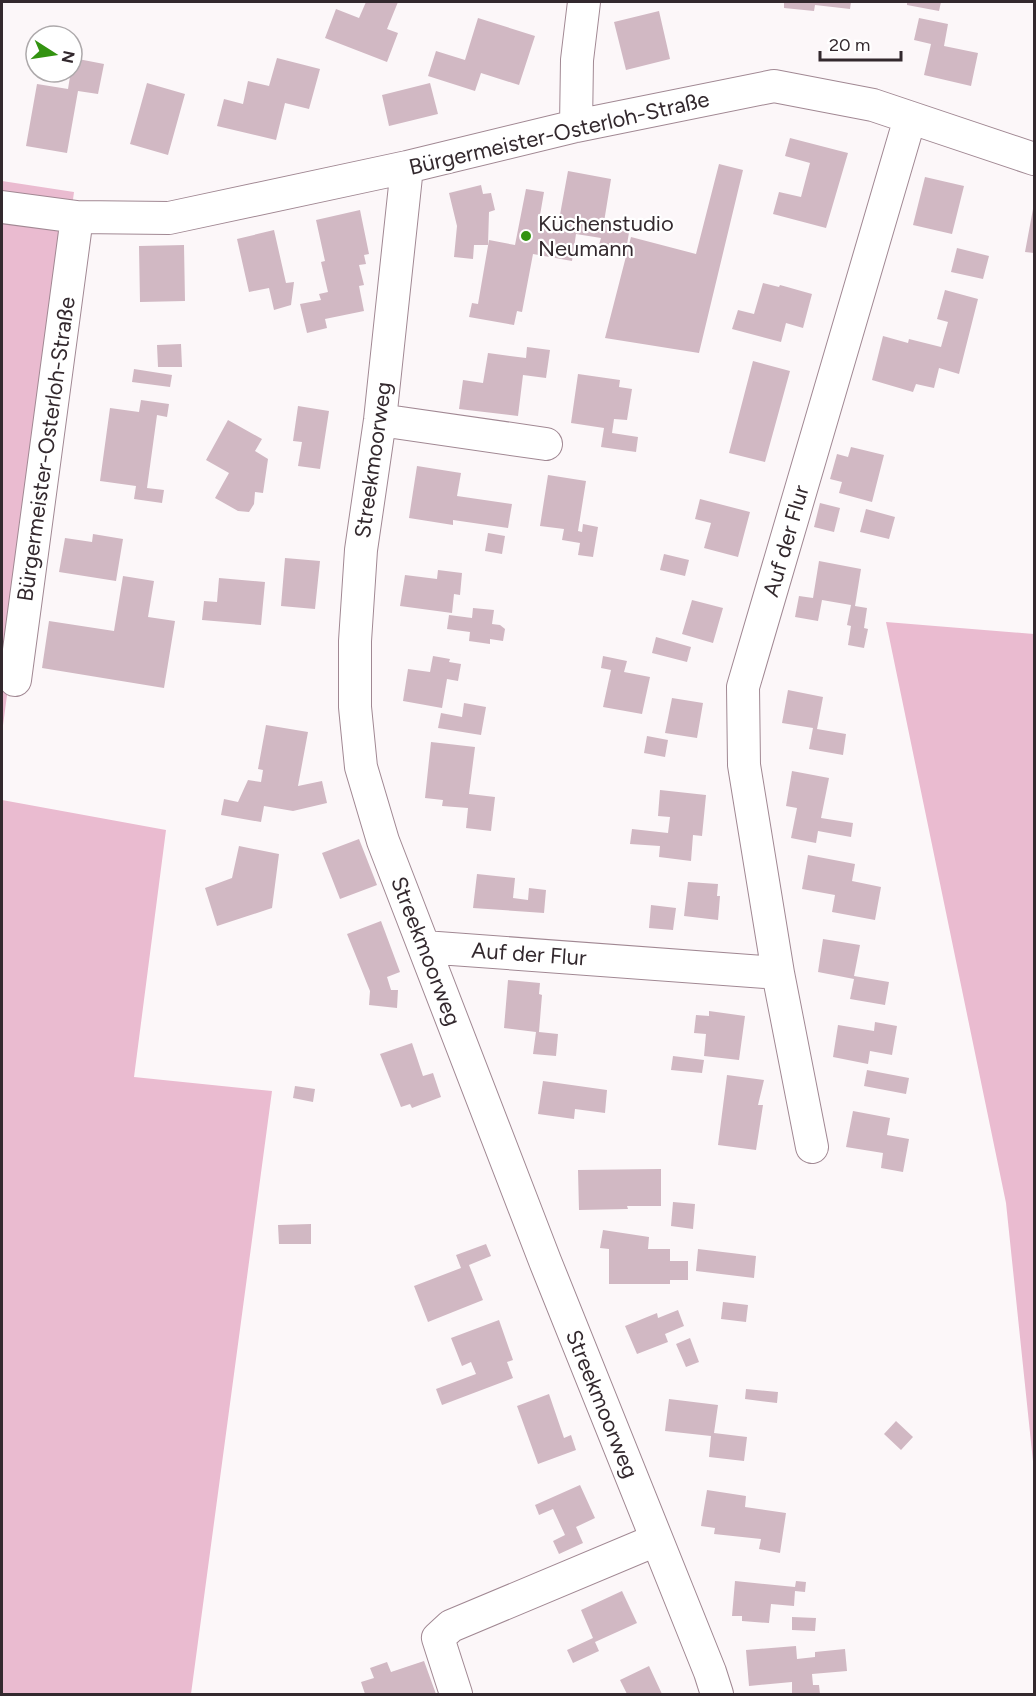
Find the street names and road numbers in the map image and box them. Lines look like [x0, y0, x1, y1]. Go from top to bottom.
street label: Bürgermeister-Osterloh-Straße [406, 85, 712, 181]
street label: Bürgermeister-Osterloh-Straße [11, 295, 81, 603]
street label: Streekmoorweg [349, 380, 397, 540]
street label: Auf der Flur [757, 481, 815, 600]
street label: Streekmoorweg [385, 873, 467, 1029]
street label: Auf der Flur [471, 937, 588, 972]
street label: Streekmoorweg [560, 1326, 644, 1482]

